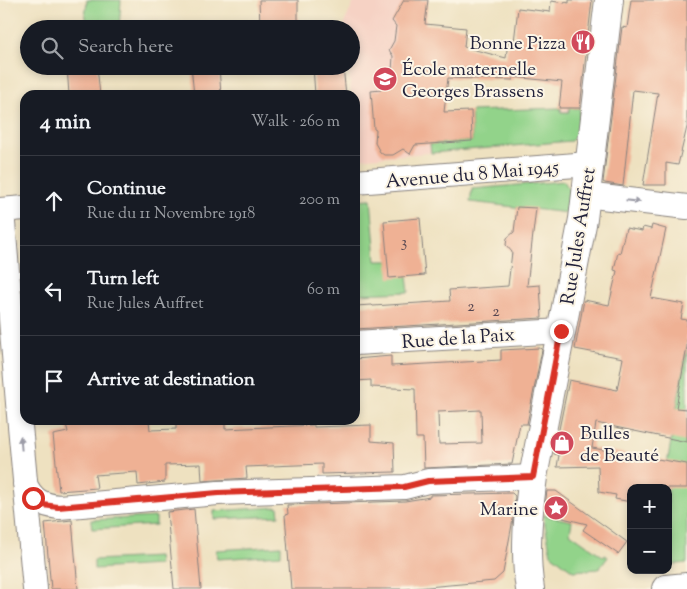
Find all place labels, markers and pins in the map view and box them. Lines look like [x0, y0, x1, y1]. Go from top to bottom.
restaurant icon: Bonne Pizza [570, 29, 596, 55]
place label: Bonne Pizza [469, 31, 566, 58]
place label: École maternelle Georges Brassens [402, 57, 544, 106]
school or university icon: École maternelle Georges Brassens [372, 66, 398, 92]
place label: Bulles de Beauté [580, 421, 659, 470]
shop icon: Bulles de Beauté [549, 430, 575, 456]
place icon: Marine [543, 495, 569, 521]
place label: Marine [480, 497, 538, 524]

